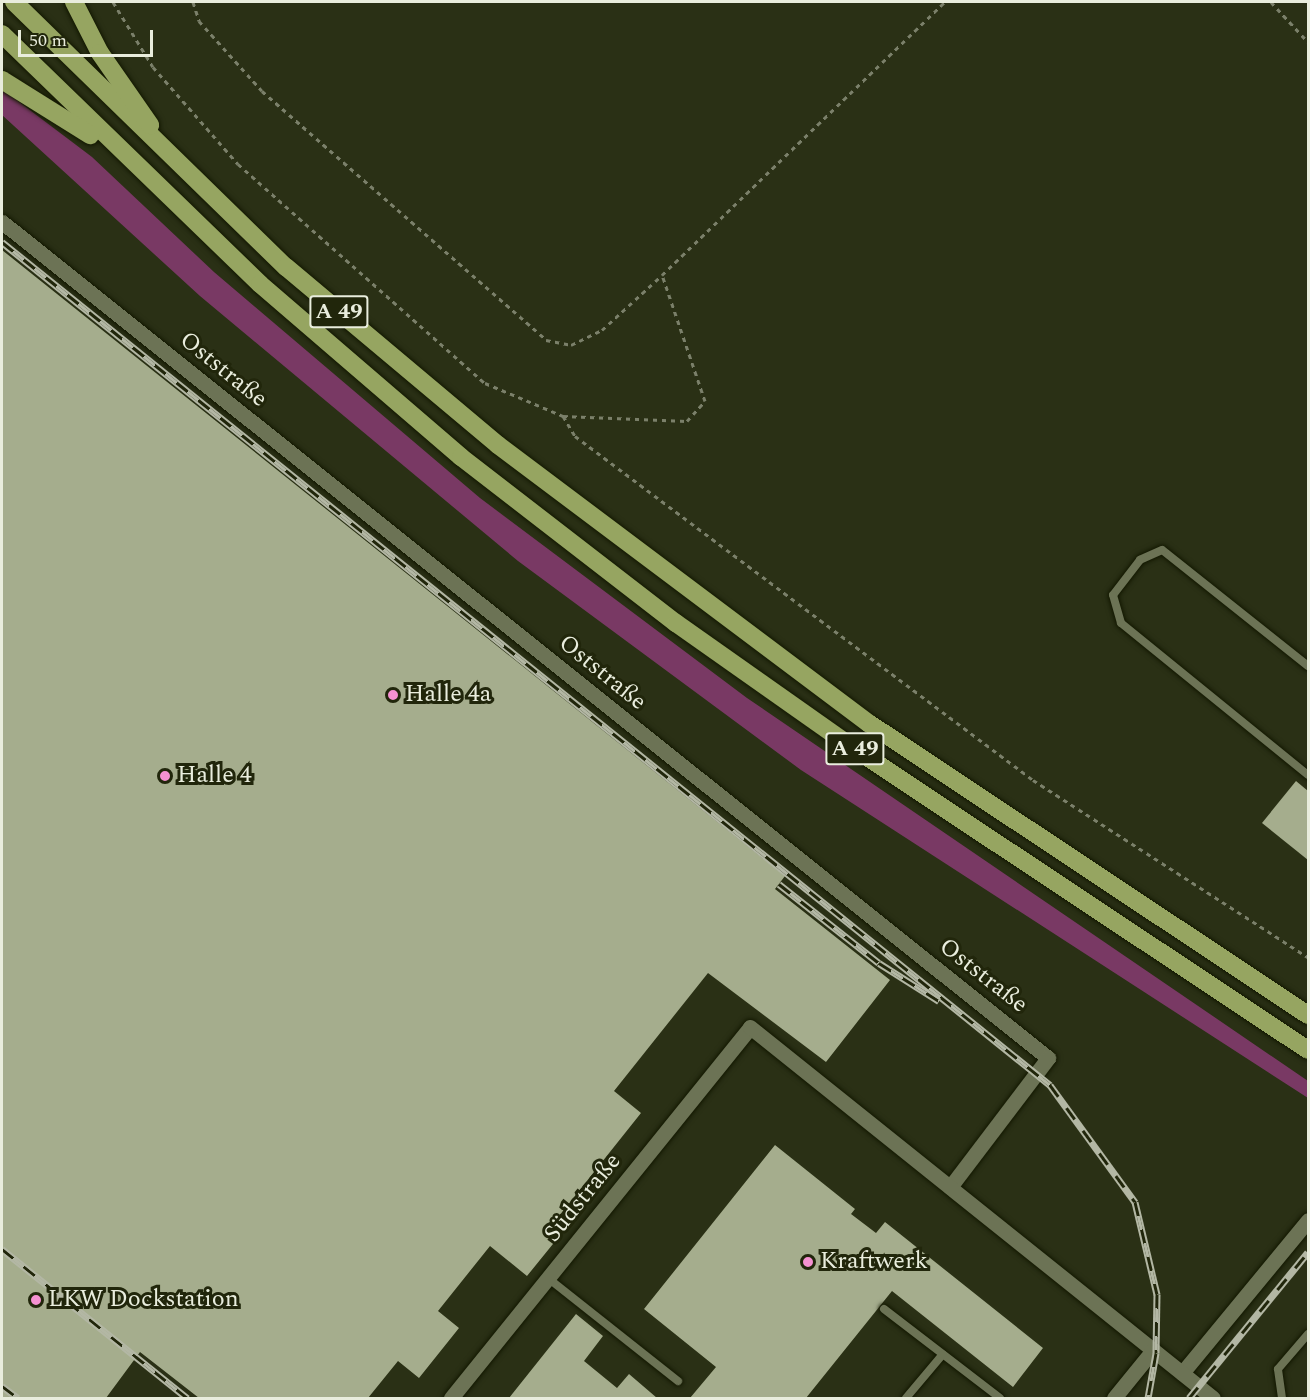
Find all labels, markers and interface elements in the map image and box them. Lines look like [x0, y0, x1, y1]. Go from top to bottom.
scale bar [21, 18, 156, 56]
text: 50 m [29, 27, 67, 54]
road number: A 49 [309, 293, 369, 331]
street label: Oststraße [173, 326, 273, 414]
street label: Oststraße [552, 629, 652, 717]
place label: Halle 4a [405, 681, 492, 709]
marker: Halle 4a [386, 688, 400, 702]
road number: A 49 [825, 730, 885, 768]
place label: Halle 4 [177, 762, 252, 790]
marker: Halle 4 [158, 769, 172, 783]
street label: Oststraße [933, 933, 1033, 1019]
street label: Südstraße [538, 1148, 628, 1248]
place label: Kraftwerk [820, 1248, 928, 1276]
marker: Kraftwerk [801, 1255, 815, 1269]
place label: LKW Dockstation [48, 1286, 239, 1314]
marker: LKW Dockstation [29, 1293, 43, 1307]

